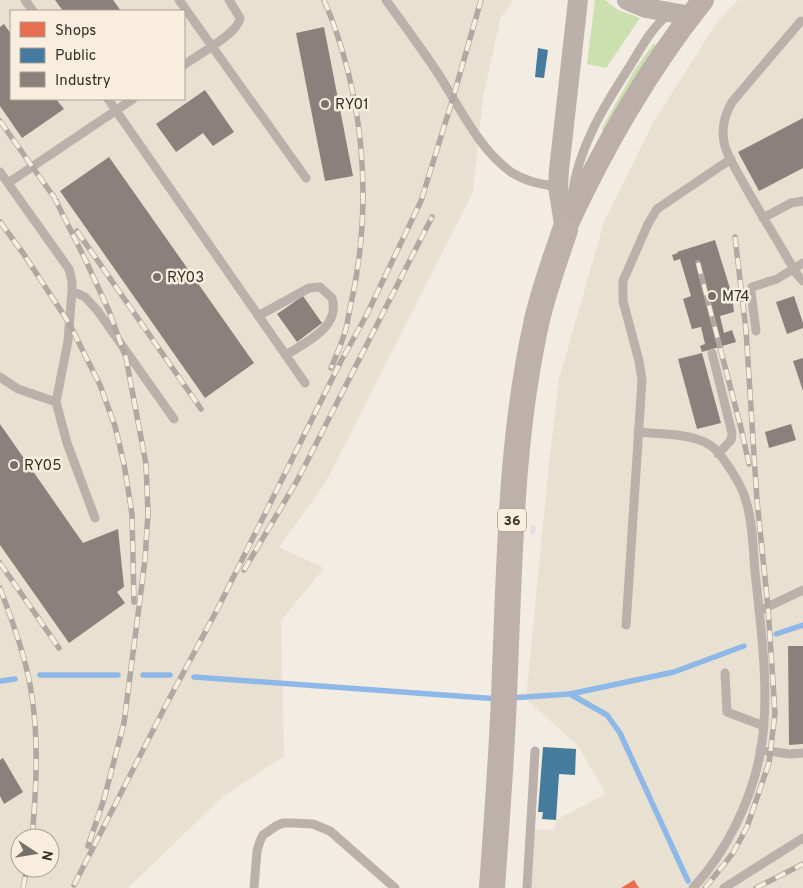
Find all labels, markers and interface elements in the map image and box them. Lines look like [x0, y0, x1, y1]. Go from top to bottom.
legend [10, 10, 185, 100]
text: Shops [55, 22, 96, 41]
text: Public [55, 47, 96, 66]
text: Industry [55, 72, 111, 91]
place label: RY01 [335, 96, 369, 115]
marker: RY01 [319, 98, 331, 110]
place label: RY03 [167, 269, 204, 288]
marker: RY03 [151, 271, 163, 283]
place label: M74 [722, 288, 750, 307]
marker: M74 [706, 290, 718, 302]
place label: RY05 [24, 457, 62, 476]
marker: RY05 [8, 459, 20, 471]
road number: 36 [498, 508, 526, 532]
north arrow [10, 828, 60, 878]
text: N [37, 849, 56, 862]

